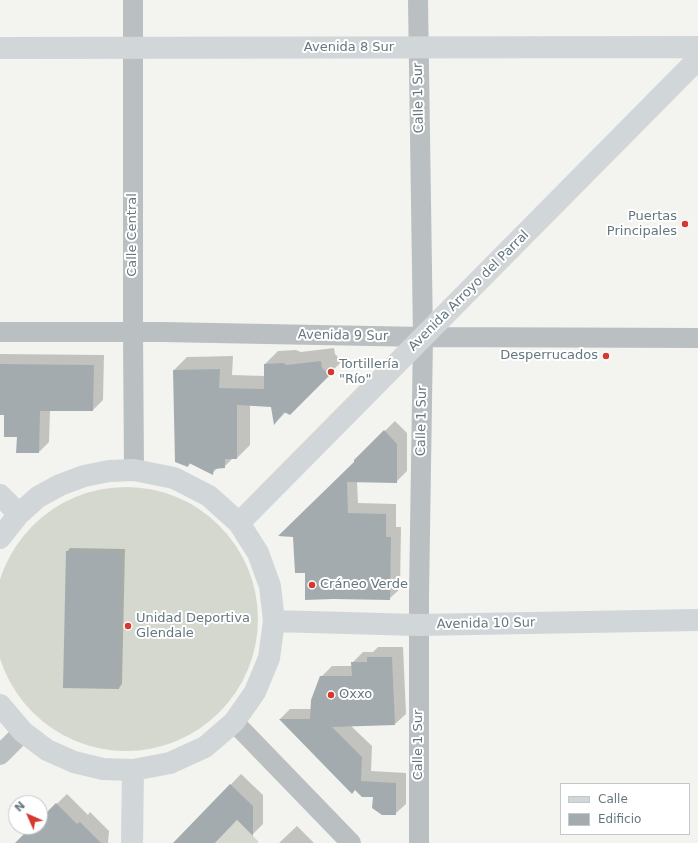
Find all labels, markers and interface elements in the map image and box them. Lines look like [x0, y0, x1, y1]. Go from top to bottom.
street label: Avenida 8 Sur [304, 40, 394, 56]
street label: Calle 1 Sur [411, 63, 427, 133]
street label: Calle Central [125, 193, 141, 277]
place label: Puertas Principales [607, 209, 677, 240]
marker: Puertas Principales [680, 219, 690, 229]
street label: Avenida Arroyo del Parral [405, 227, 533, 355]
street label: Avenida 9 Sur [298, 327, 388, 345]
place label: Desperrucados [500, 348, 598, 364]
marker: Desperrucados [601, 351, 611, 361]
place label: Tortillería "Río" [339, 357, 399, 388]
marker: Tortillería "Río" [326, 367, 336, 377]
street label: Calle 1 Sur [414, 386, 430, 456]
place label: Cráneo Verde [320, 577, 408, 593]
marker: Cráneo Verde [307, 580, 317, 590]
place label: Unidad Deportiva Glendale [136, 611, 250, 642]
street label: Avenida 10 Sur [437, 615, 535, 633]
marker: Unidad Deportiva Glendale [123, 621, 133, 631]
place label: Oxxo [339, 687, 372, 703]
marker: Oxxo [326, 690, 336, 700]
street label: Calle 1 Sur [411, 710, 427, 780]
legend [560, 783, 690, 835]
text: Calle [598, 792, 628, 806]
north arrow [8, 795, 48, 835]
text: N [12, 799, 28, 815]
text: Edificio [598, 812, 641, 826]

